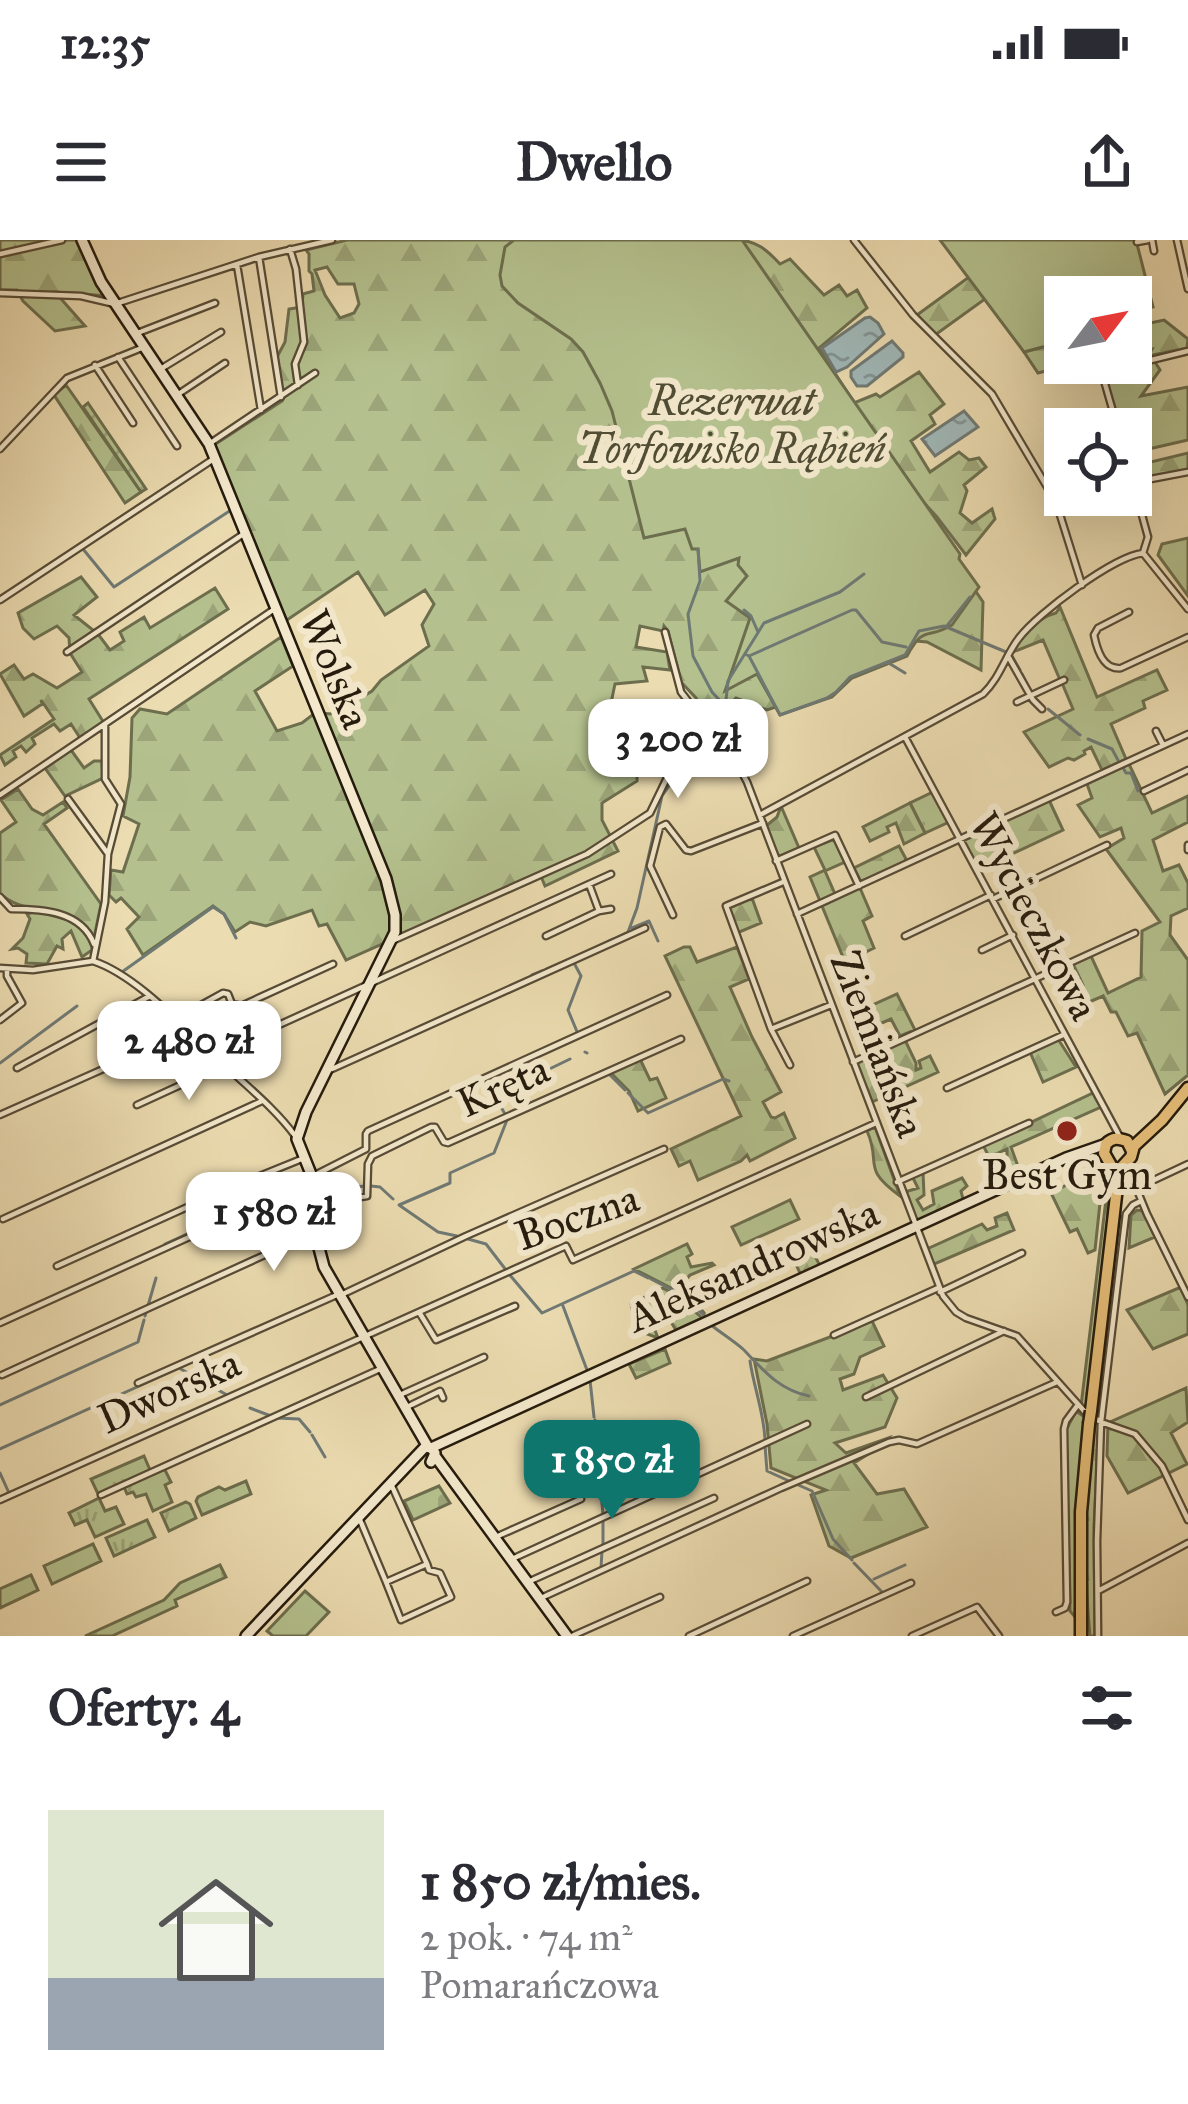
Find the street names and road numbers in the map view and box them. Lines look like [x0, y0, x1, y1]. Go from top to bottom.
street label: Wolska [288, 602, 382, 736]
street label: Wycieczkowa [958, 803, 1111, 1029]
street label: Ziemiańska [819, 944, 937, 1144]
street label: Kręta [449, 1043, 557, 1129]
street label: Boczna [509, 1172, 646, 1262]
street label: Aleksandrowska [617, 1186, 887, 1344]
street label: Dworska [90, 1337, 248, 1445]

